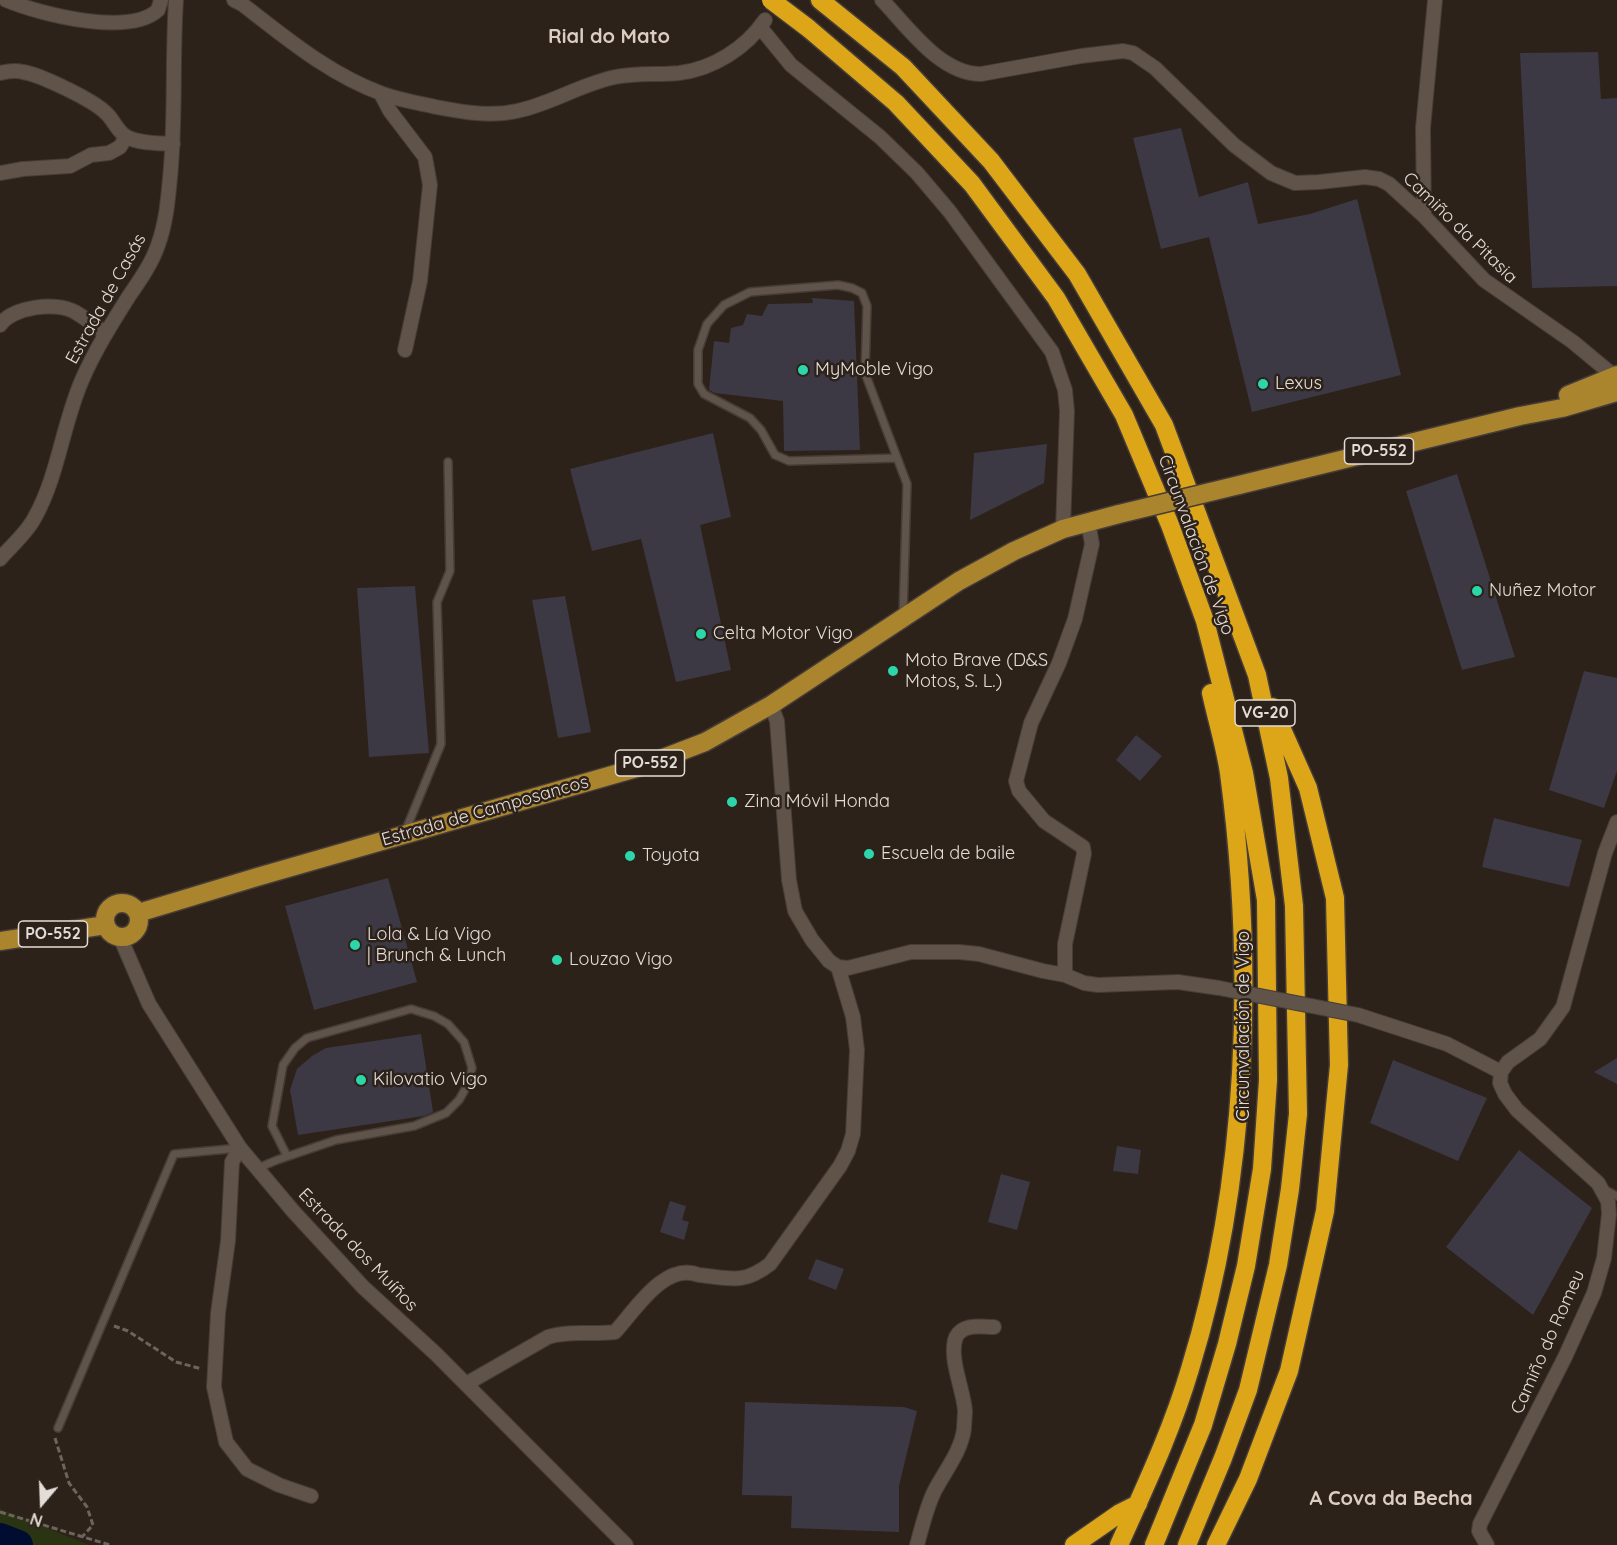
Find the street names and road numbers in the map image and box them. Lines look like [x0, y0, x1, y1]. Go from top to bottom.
street label: Camiño da Pitasia [1398, 168, 1522, 288]
street label: Estrada de Casás [61, 230, 151, 368]
road number: PO-552 [1344, 438, 1414, 464]
street label: Circunvalación de Vigo [1153, 452, 1239, 638]
road number: VG-20 [1235, 700, 1295, 726]
road number: PO-552 [616, 750, 684, 776]
street label: Estrada de Camposancos [379, 771, 591, 851]
road number: PO-552 [19, 921, 88, 947]
street label: Circunvalación de Vigo [1233, 931, 1255, 1121]
street label: Estrada dos Muíños [294, 1184, 422, 1316]
street label: Camiño do Romeu [1507, 1267, 1589, 1417]

